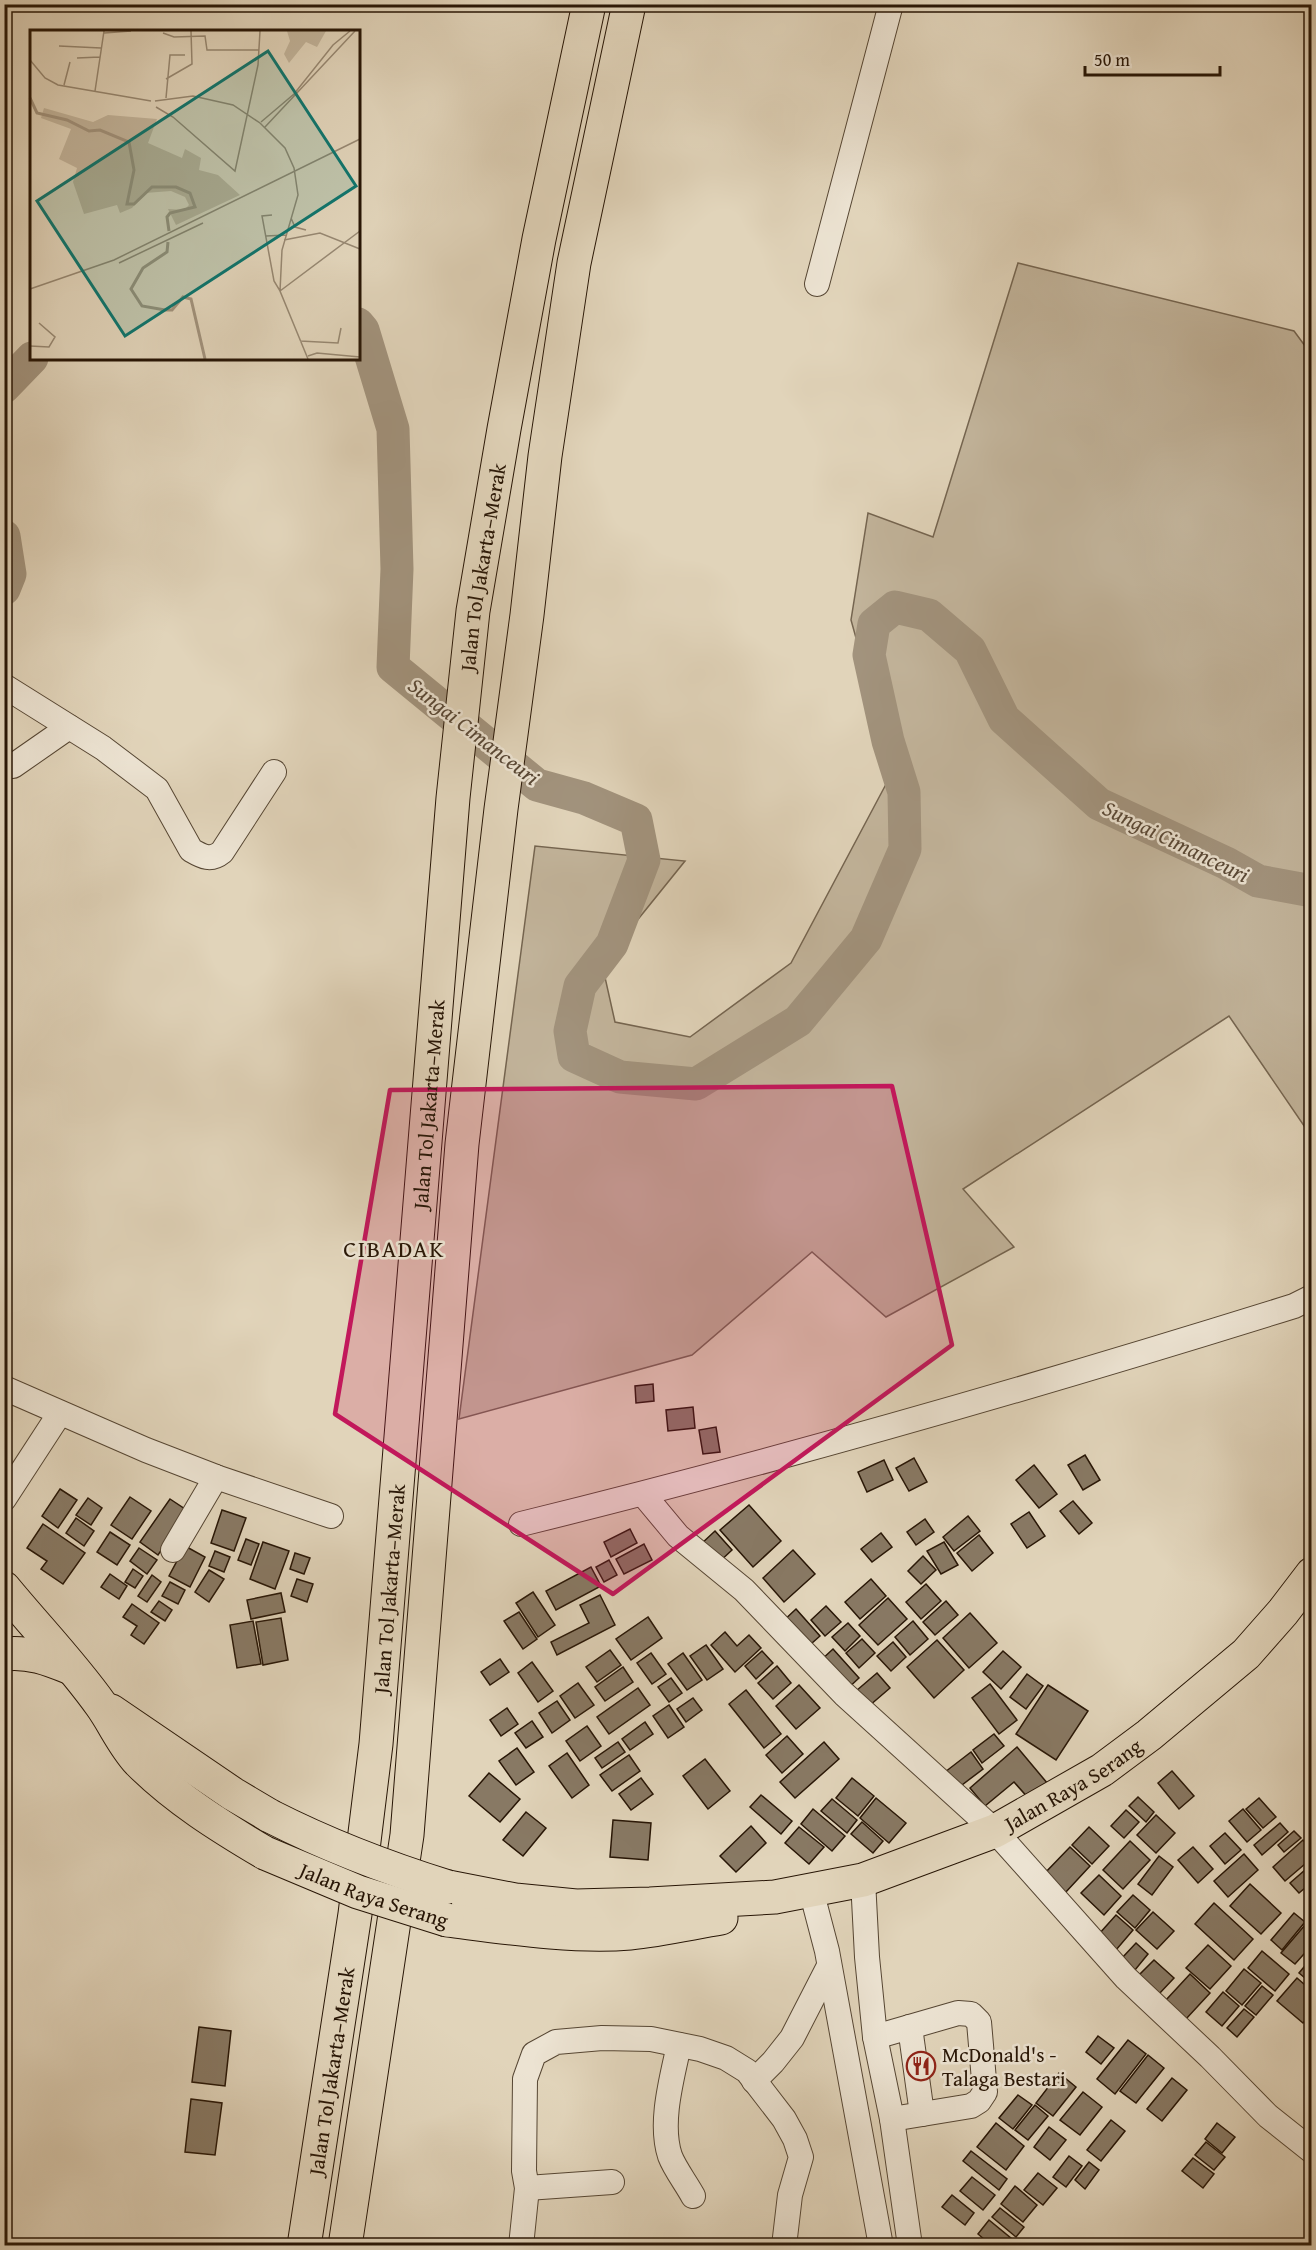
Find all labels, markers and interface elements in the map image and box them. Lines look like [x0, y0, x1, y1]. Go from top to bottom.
inset map [30, 30, 360, 360]
scale bar [1085, 39, 1220, 77]
text: 50 m [1094, 46, 1130, 73]
street label: Jalan Tol Jakarta–Merak [451, 460, 513, 676]
water label: Sungai Cimanceuri [401, 669, 547, 793]
water label: Sungai Cimanceuri [1097, 792, 1255, 890]
street label: Jalan Tol Jakarta–Merak [404, 998, 452, 1213]
district label: CIBADAK [343, 1231, 445, 1266]
street label: Jalan Tol Jakarta–Merak [364, 1482, 413, 1698]
street label: Jalan Raya Serang [996, 1730, 1148, 1840]
street label: Jalan Raya Serang [292, 1853, 453, 1935]
street label: Jalan Tol Jakarta–Merak [299, 1964, 362, 2180]
place label: McDonald's - Talaga Bestari [942, 2039, 1066, 2094]
restaurant icon: McDonald's - Talaga Bestari [905, 2050, 937, 2082]

